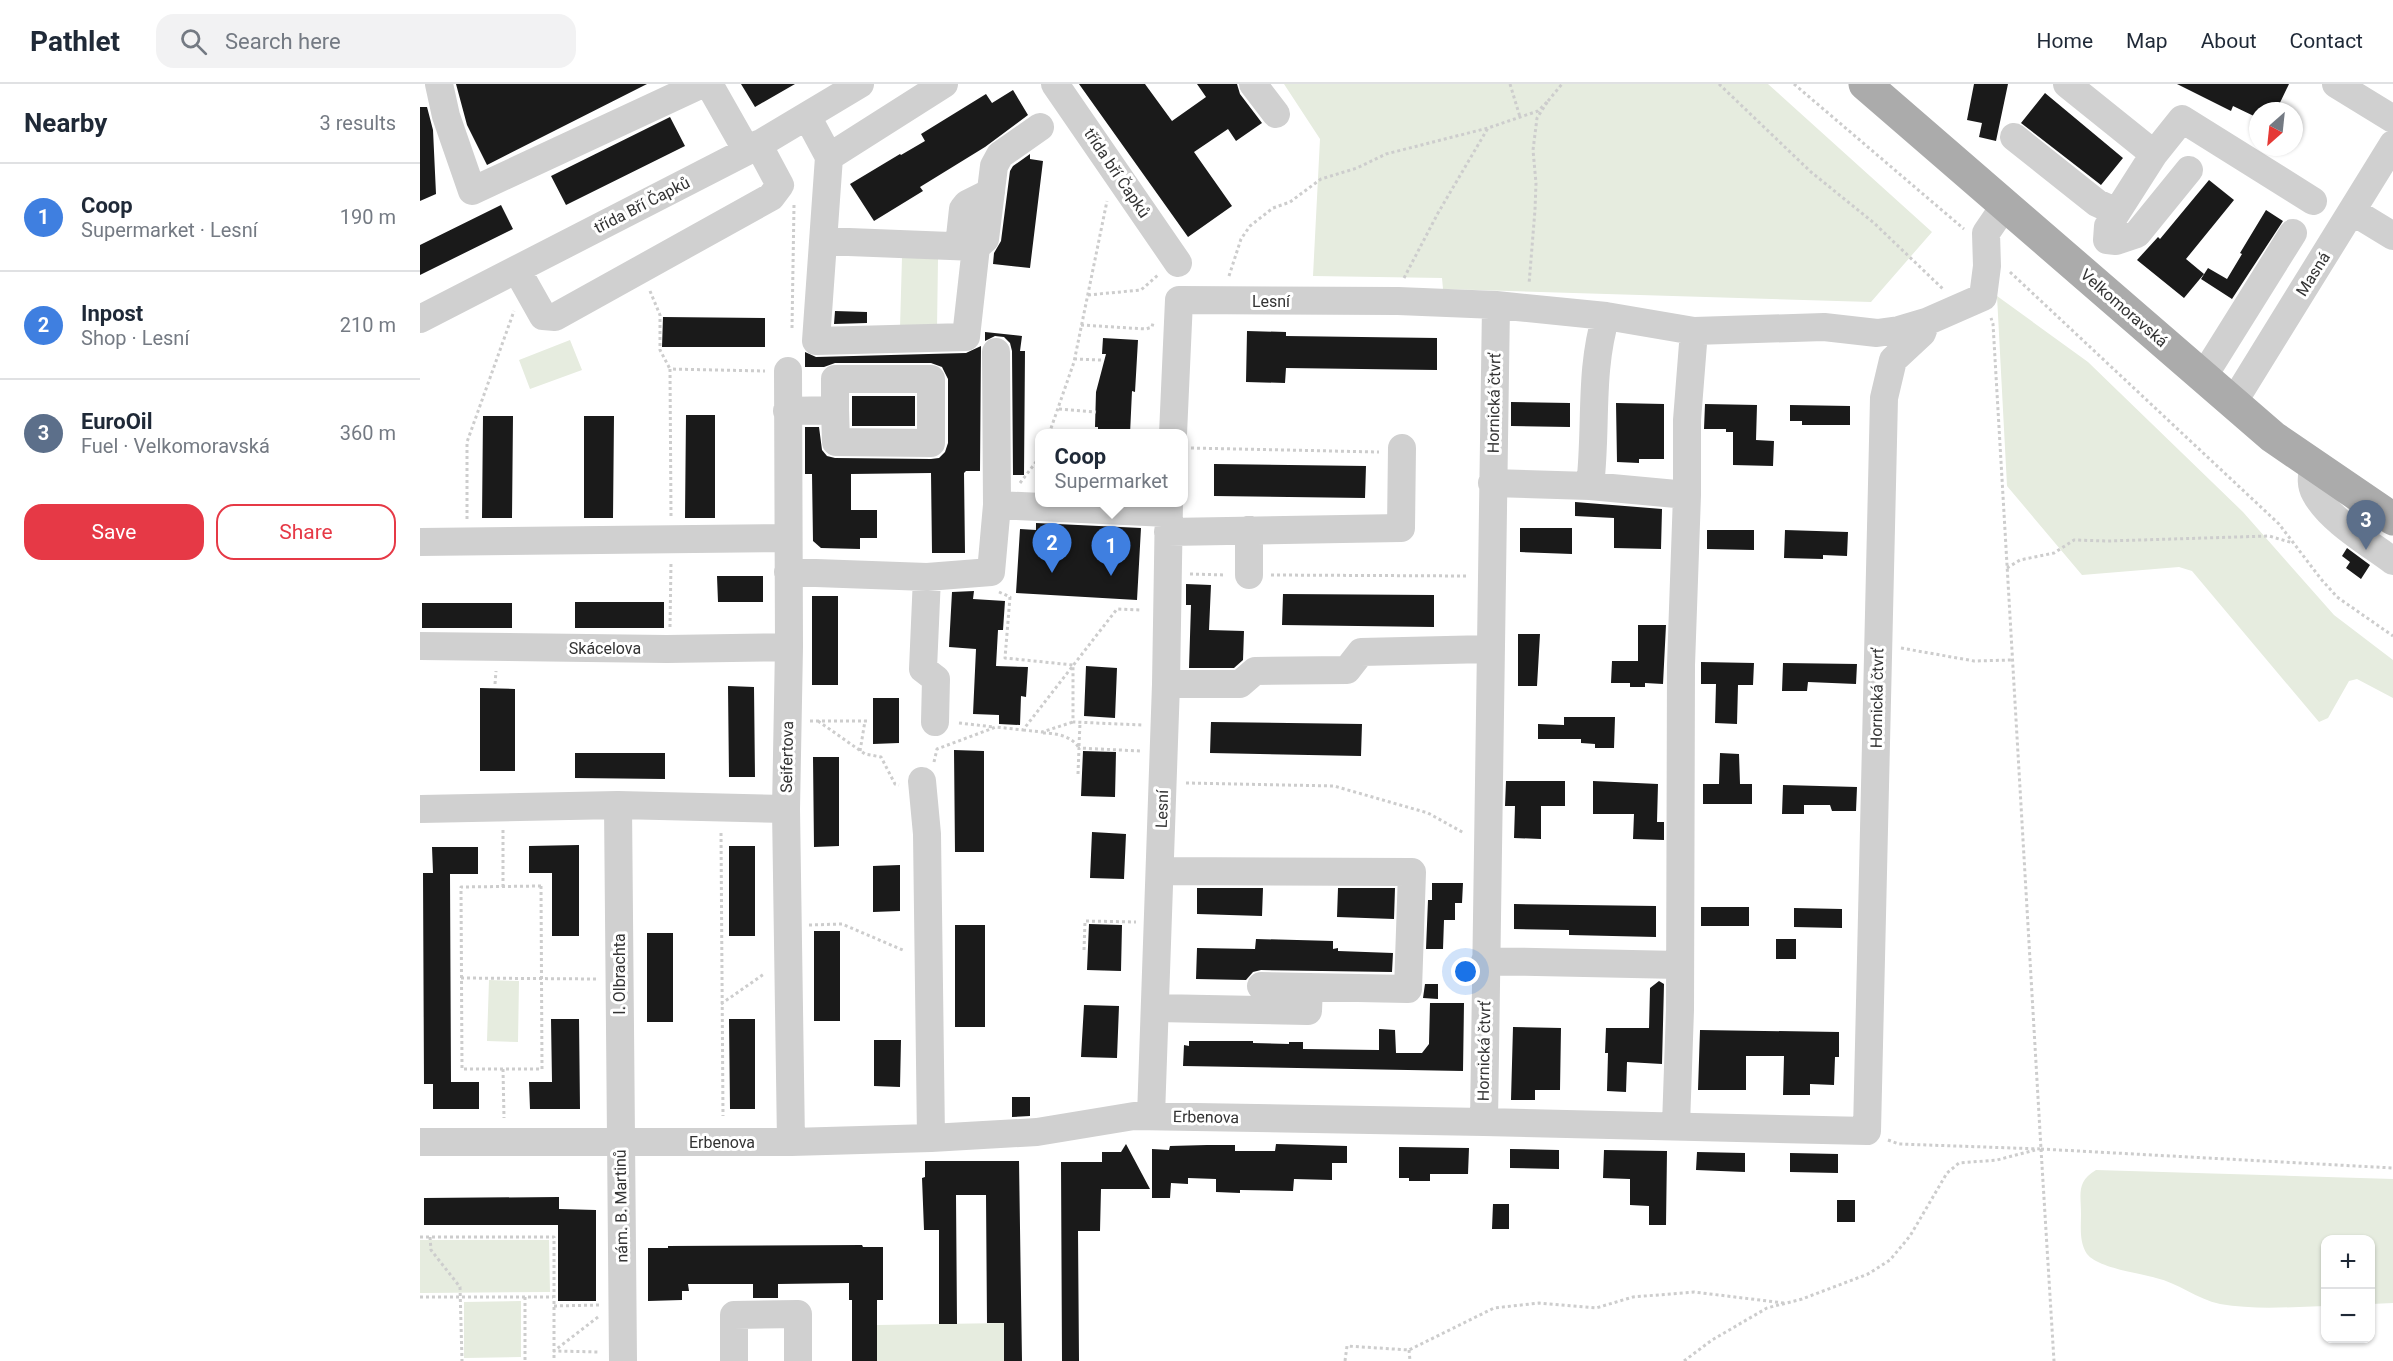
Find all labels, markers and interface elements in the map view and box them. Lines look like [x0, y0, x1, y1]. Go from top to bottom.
search box [156, 14, 576, 68]
text: Pathlet [30, 25, 120, 58]
icon: search [177, 25, 210, 58]
text: Search here [225, 29, 341, 54]
text: Home [2037, 29, 2093, 53]
text: Map [2126, 29, 2168, 53]
text: About [2201, 29, 2257, 53]
text: Contact [2290, 29, 2363, 53]
north arrow [2249, 102, 2303, 156]
text: Nearby [24, 108, 107, 138]
text: 3 results [320, 111, 396, 135]
street label: třída bří Čapků [1080, 124, 1155, 221]
street label: třída Bří Čapků [591, 172, 693, 237]
text: Coop [81, 193, 133, 218]
text: 1 [38, 205, 49, 229]
text: 190 m [340, 205, 396, 229]
text: Supermarket · Lesní [81, 218, 258, 242]
street label: Masná [2292, 248, 2334, 300]
street label: Velkomoravská [2077, 265, 2171, 351]
street label: Lesní [1252, 292, 1291, 311]
text: Inpost [81, 301, 143, 326]
text: 2 [38, 313, 49, 337]
text: 210 m [340, 313, 396, 337]
text: Shop · Lesní [81, 326, 189, 350]
street label: Hornická čtvrť [1484, 352, 1504, 453]
text: EuroOil [81, 409, 152, 434]
text: 3 [38, 421, 49, 445]
text: 360 m [340, 421, 396, 445]
popup [1035, 429, 1188, 507]
text: Fuel · Velkomoravská [81, 434, 270, 458]
text: Coop [1055, 444, 1106, 469]
text: Supermarket [1055, 469, 1168, 493]
pin: 3 [2346, 500, 2386, 550]
button: Save [24, 504, 204, 560]
button: Share [216, 504, 396, 560]
pin: 2 [1032, 524, 1072, 573]
pin: 1 [1092, 526, 1130, 576]
street label: Skácelova [569, 639, 641, 658]
street label: Hornická čtvrť [1867, 647, 1887, 748]
street label: Seifertova [777, 721, 797, 793]
street label: Lesní [1152, 789, 1172, 828]
street label: I. Olbrachta [610, 933, 629, 1015]
your location [1451, 957, 1480, 986]
street label: Hornická čtvrť [1474, 1000, 1494, 1101]
street label: Erbenova [1173, 1107, 1239, 1127]
street label: Erbenova [689, 1133, 755, 1152]
street label: nám. B. Martinů [611, 1149, 631, 1263]
map controls [2321, 1235, 2375, 1343]
button: + [2321, 1235, 2375, 1289]
button: − [2321, 1289, 2375, 1343]

